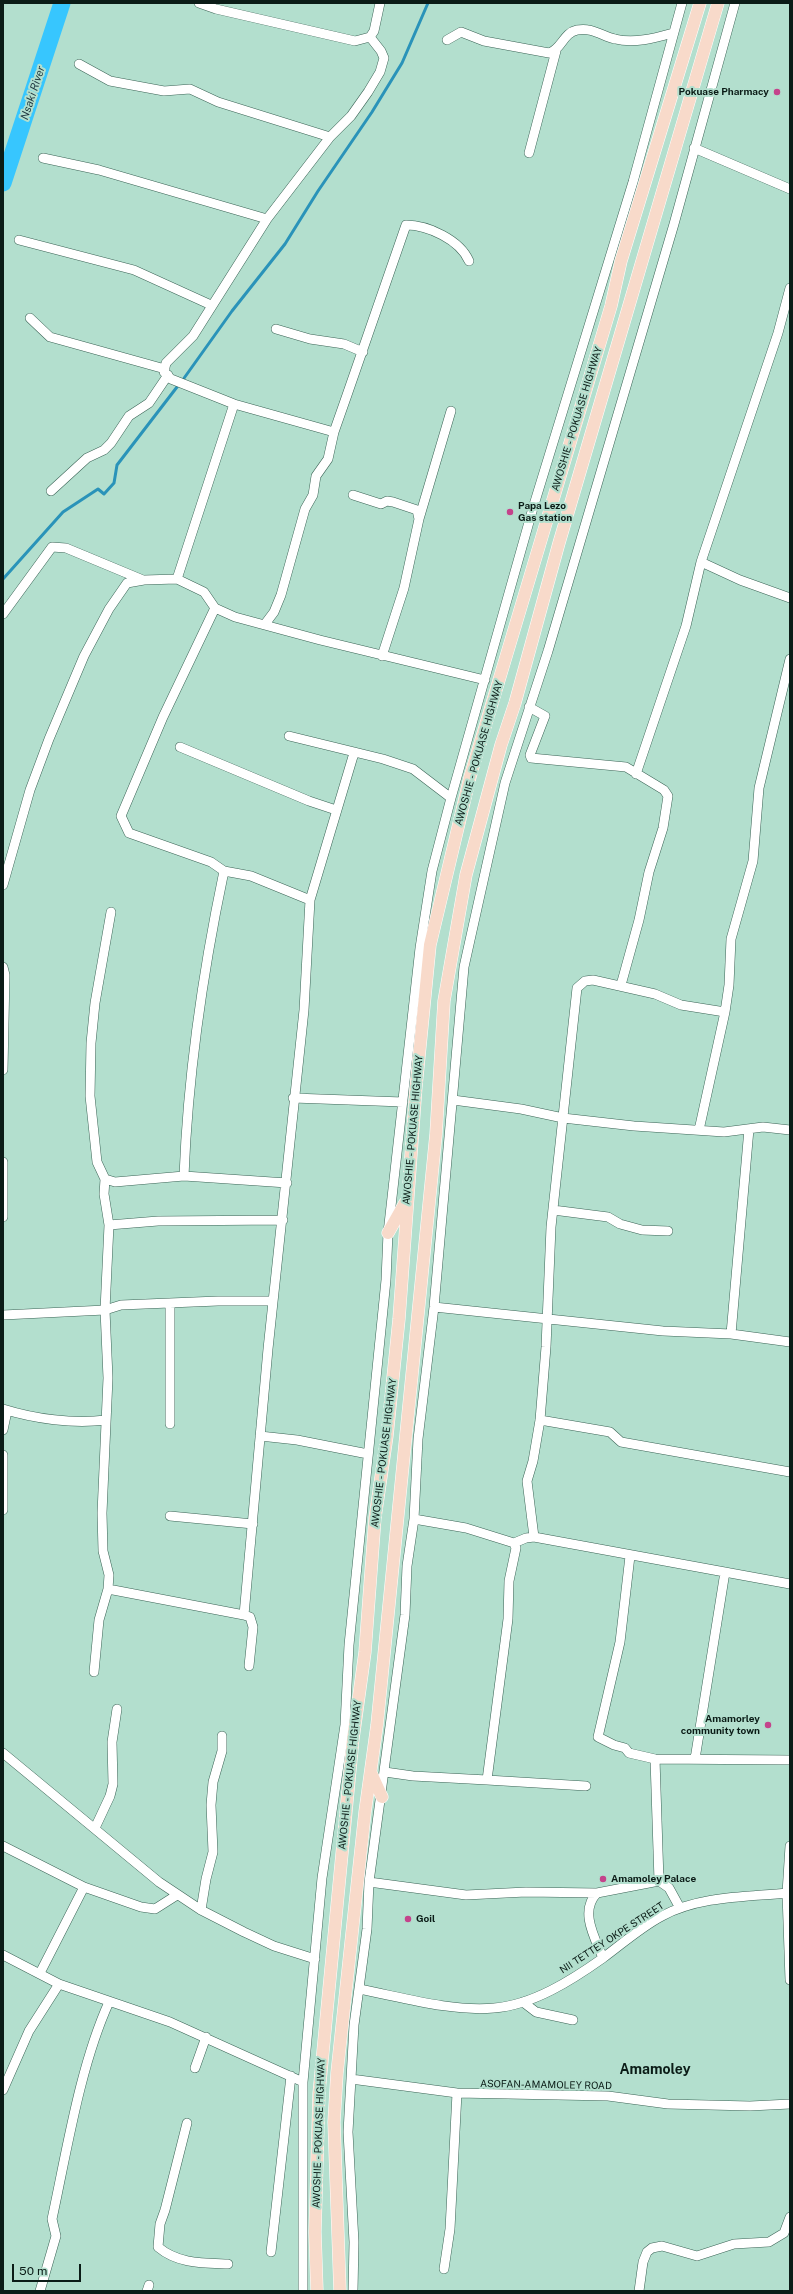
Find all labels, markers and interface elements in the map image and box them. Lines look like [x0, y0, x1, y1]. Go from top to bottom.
water label: Nsaki River [18, 64, 48, 122]
place label: Pokuase Pharmacy [679, 86, 769, 98]
marker: Pokuase Pharmacy [772, 87, 782, 97]
street label: AWOSHIE - POKUASE HIGHWAY [549, 345, 605, 493]
place label: Papa Lezo Gas station [518, 500, 572, 524]
marker: Papa Lezo Gas station [505, 507, 515, 517]
street label: AWOSHIE - POKUASE HIGHWAY [453, 679, 505, 827]
street label: AWOSHIE - POKUASE HIGHWAY [400, 1055, 426, 1205]
street label: AWOSHIE - POKUASE HIGHWAY [369, 1378, 399, 1528]
street label: AWOSHIE - POKUASE HIGHWAY [336, 1700, 364, 1850]
place label: Amamorley community town [681, 1713, 760, 1736]
marker: Amamorley community town [763, 1720, 773, 1730]
place label: Amamoley Palace [611, 1873, 696, 1885]
marker: Amamoley Palace [598, 1874, 608, 1884]
street label: NII TETTEY OKPE STREET [558, 1900, 666, 1976]
place label: Goil [416, 1913, 435, 1925]
marker: Goil [403, 1914, 413, 1924]
street label: AWOSHIE - POKUASE HIGHWAY [310, 2058, 328, 2208]
district label: Amamoley [619, 2062, 691, 2078]
street label: ASOFAN-AMAMOLEY ROAD [480, 2078, 612, 2092]
scale bar [14, 2256, 83, 2282]
text: 50 m [19, 2264, 47, 2278]

